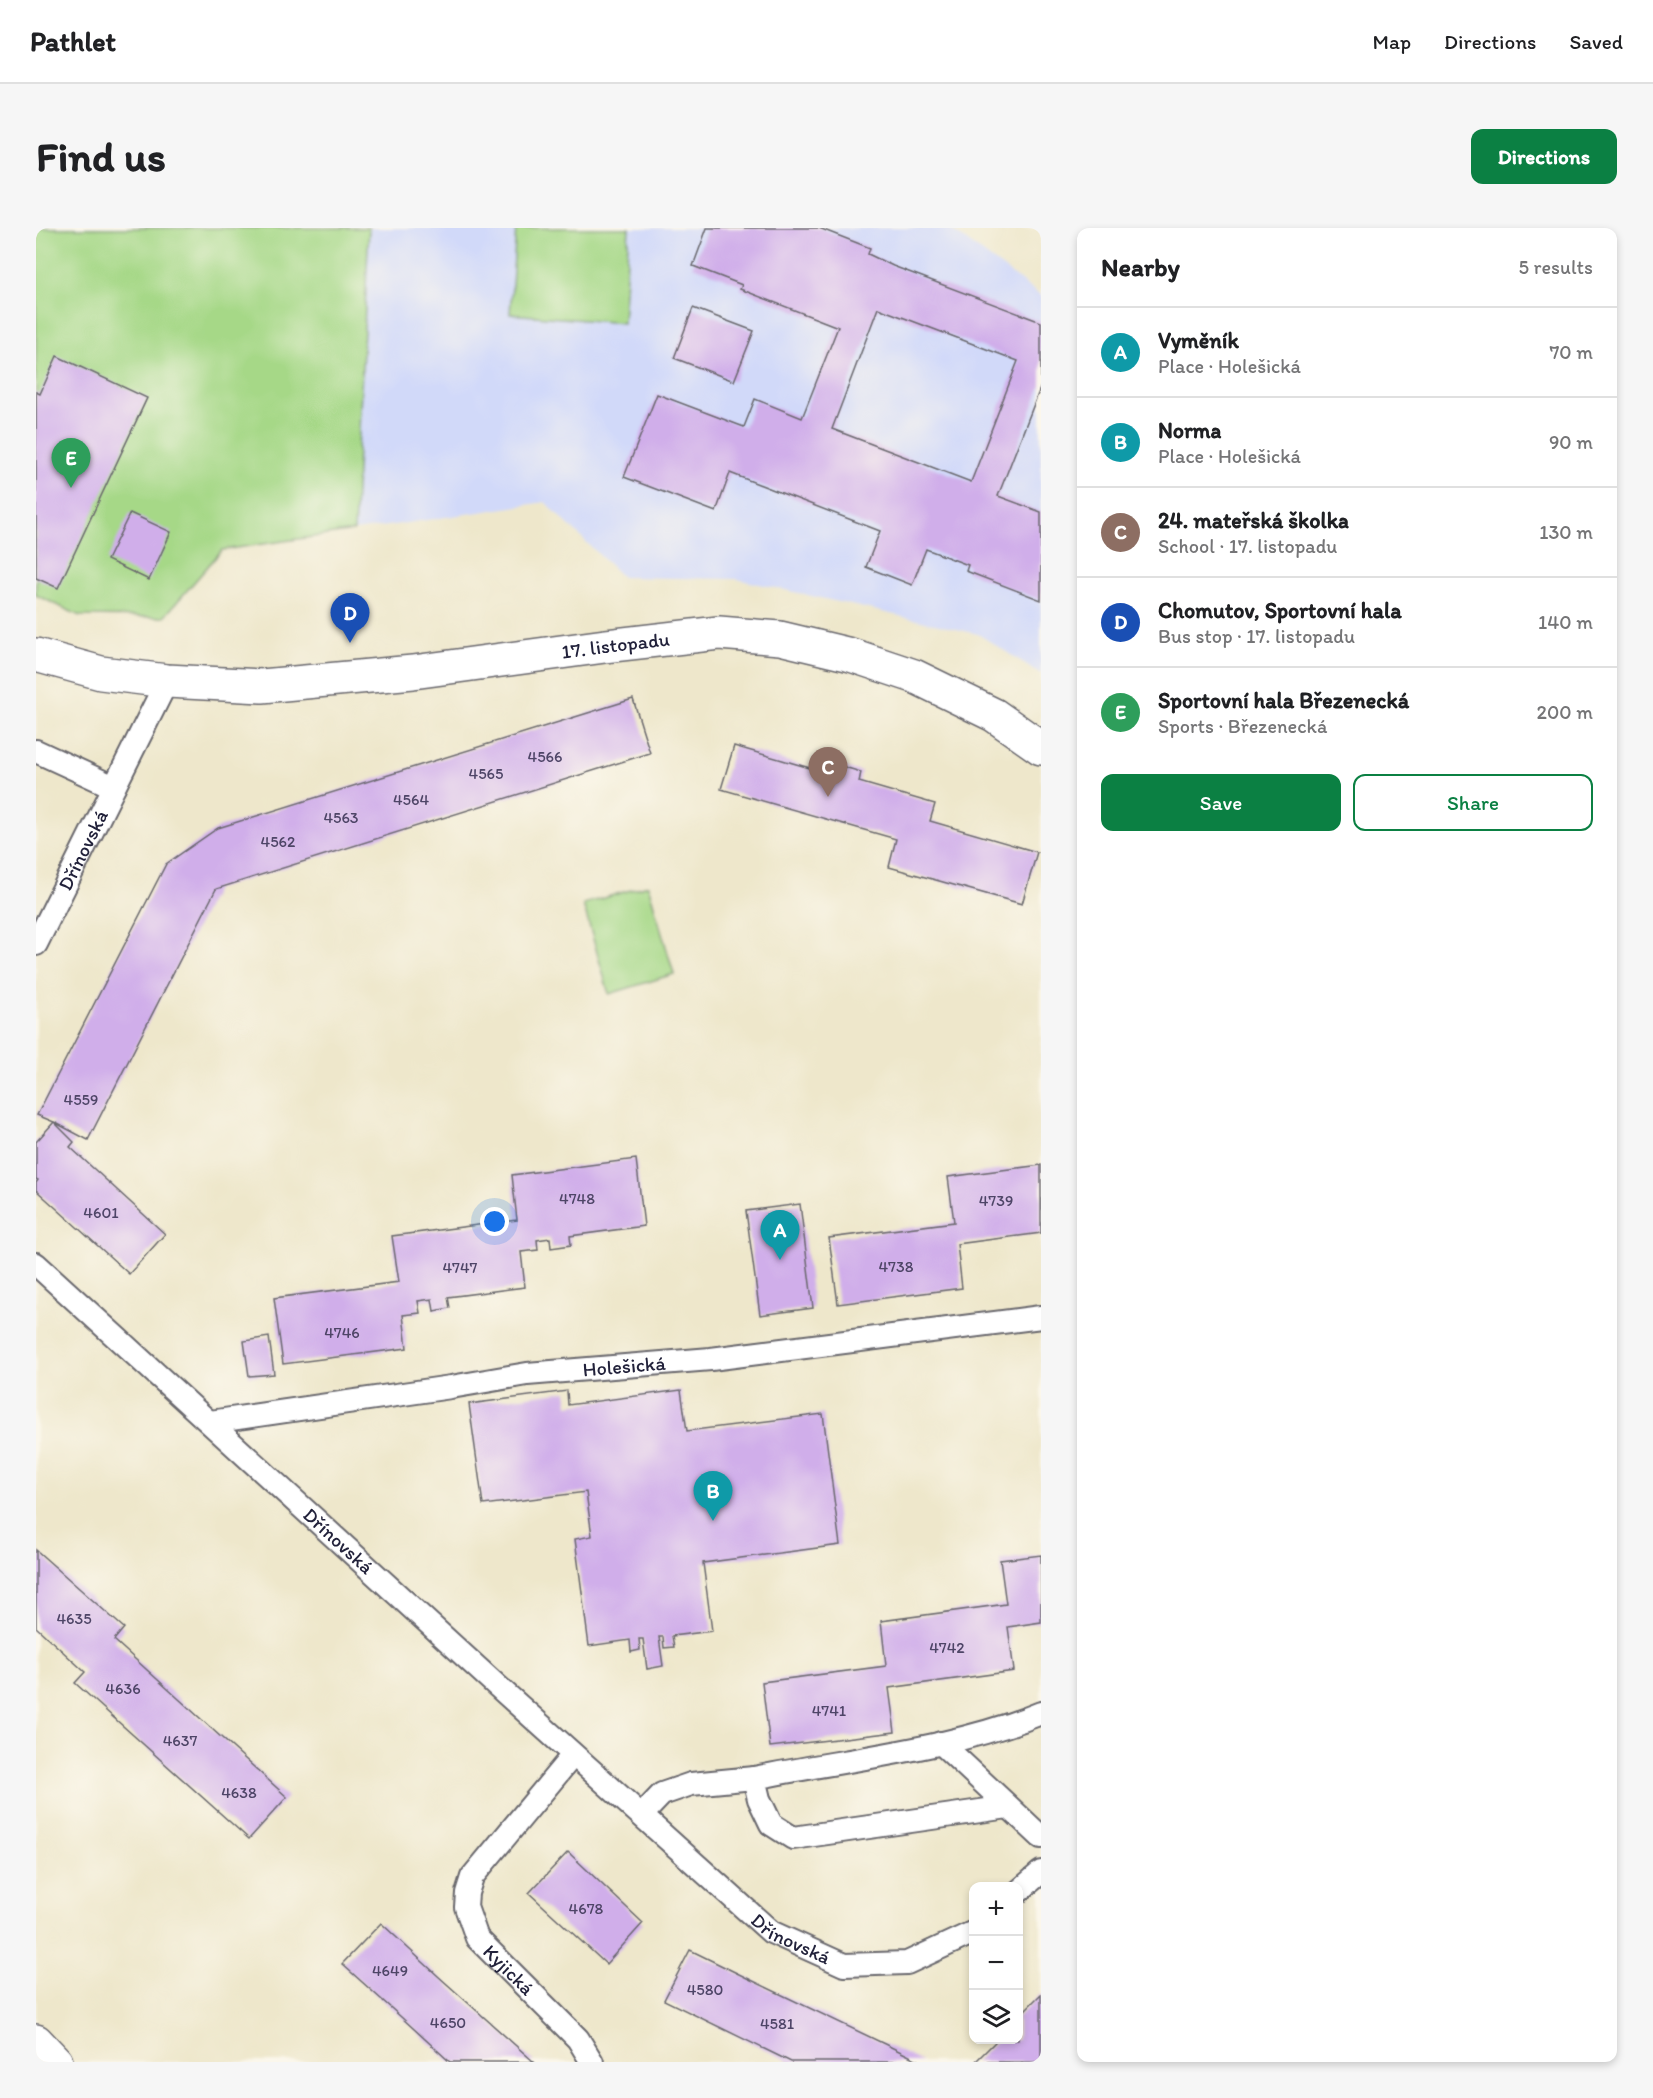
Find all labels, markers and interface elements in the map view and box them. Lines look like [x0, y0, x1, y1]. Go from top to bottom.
text: Pathlet [30, 24, 116, 58]
text: Map [1373, 29, 1411, 54]
text: Directions [1444, 29, 1536, 54]
text: Saved [1569, 29, 1623, 54]
button: Directions [1471, 129, 1617, 184]
text: Find us [36, 131, 166, 182]
text: Nearby [1101, 251, 1180, 283]
text: 5 results [1519, 255, 1593, 279]
text: Vyměník [1158, 327, 1239, 354]
text: A [1114, 340, 1127, 364]
text: 70 m [1549, 340, 1593, 364]
text: Place · Holešická [1158, 354, 1301, 378]
text: Norma [1158, 417, 1221, 444]
text: B [1114, 430, 1127, 454]
text: 90 m [1549, 430, 1593, 454]
pin: E [51, 438, 90, 488]
text: Place · Holešická [1158, 444, 1301, 468]
text: 24. mateřská školka [1158, 507, 1349, 534]
text: C [1114, 520, 1127, 544]
text: 130 m [1539, 520, 1593, 544]
text: School · 17. listopadu [1158, 534, 1337, 558]
pin: D [330, 594, 370, 643]
text: Chomutov, Sportovní hala [1158, 597, 1402, 624]
text: D [1114, 610, 1127, 634]
text: 140 m [1538, 610, 1593, 634]
text: Bus stop · 17. listopadu [1158, 624, 1355, 648]
street label: 17. listopadu [560, 627, 671, 664]
text: Sportovní hala Březenecká [1158, 687, 1409, 714]
text: E [1115, 700, 1126, 724]
text: 200 m [1537, 700, 1593, 724]
text: Sports · Březenecká [1158, 714, 1327, 738]
house number: 4566 [528, 747, 562, 766]
pin: C [808, 748, 848, 797]
house number: 4565 [469, 764, 503, 783]
button: Save [1101, 774, 1341, 831]
button: Share [1353, 774, 1593, 831]
house number: 4564 [393, 790, 429, 809]
street label: Dřínovská [53, 805, 113, 894]
house number: 4563 [323, 808, 359, 827]
house number: 4562 [261, 832, 296, 851]
house number: 4559 [64, 1090, 98, 1109]
house number: 4748 [559, 1189, 595, 1208]
house number: 4739 [979, 1191, 1013, 1210]
house number: 4601 [83, 1203, 119, 1222]
your location [480, 1207, 509, 1236]
pin: A [760, 1210, 800, 1260]
house number: 4738 [878, 1257, 914, 1276]
house number: 4747 [442, 1258, 478, 1277]
house number: 4746 [324, 1323, 360, 1342]
street label: Holešická [582, 1351, 667, 1381]
pin: B [694, 1472, 732, 1521]
street label: Dřínovská [298, 1503, 379, 1579]
house number: 4635 [56, 1609, 92, 1628]
house number: 4742 [929, 1638, 965, 1657]
house number: 4636 [105, 1679, 141, 1698]
house number: 4741 [812, 1701, 847, 1720]
house number: 4637 [163, 1731, 197, 1750]
house number: 4638 [221, 1783, 257, 1802]
map controls [969, 1882, 1023, 2044]
button: + [969, 1882, 1023, 1936]
house number: 4678 [569, 1899, 604, 1918]
street label: Dřínovská [746, 1908, 835, 1970]
button: − [969, 1936, 1023, 1990]
street label: Kyjická [478, 1939, 540, 2001]
house number: 4649 [372, 1961, 408, 1980]
house number: 4580 [687, 1980, 723, 1999]
button: layers [969, 1990, 1023, 2044]
house number: 4650 [430, 2013, 466, 2032]
house number: 4581 [760, 2014, 795, 2033]

